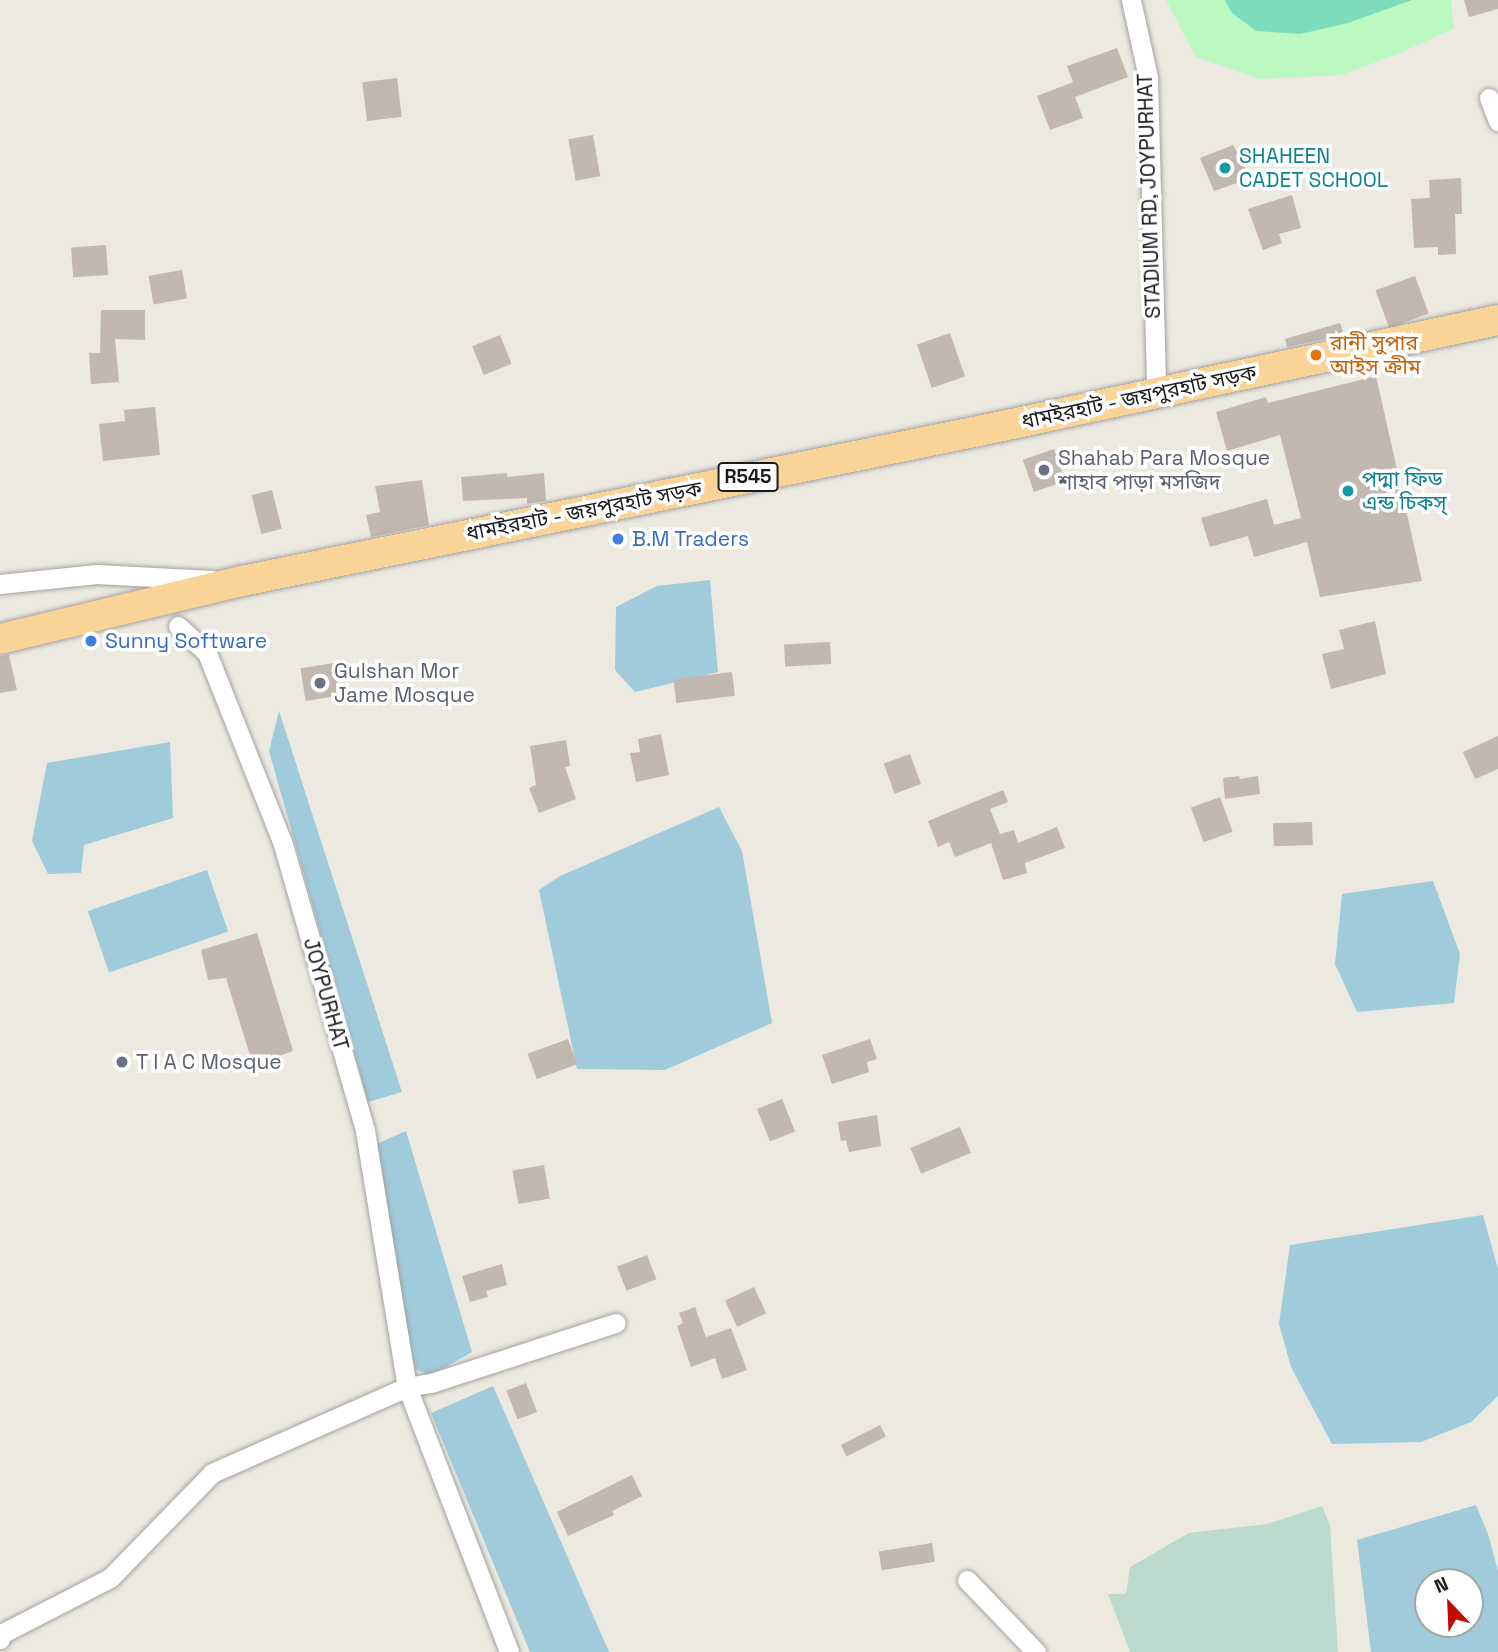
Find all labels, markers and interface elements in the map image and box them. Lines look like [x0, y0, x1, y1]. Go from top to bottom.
street label: STADIUM RD, JOYPURHAT [1132, 72, 1166, 320]
place label: SHAHEEN CADET SCHOOL [1239, 143, 1389, 193]
marker: SHAHEEN CADET SCHOOL [1217, 160, 1233, 176]
place label: রানী সুপার আইস ক্রীম [1330, 330, 1421, 380]
marker: রানী সুপার আইস ক্রীম [1308, 347, 1324, 363]
street label: ধামইরহাট - জয়পুরহাট সড়ক [1019, 360, 1259, 434]
place label: Shahab Para Mosque শাহাব পাড়া মসজিদ [1058, 445, 1270, 495]
road number: R545 [716, 462, 780, 492]
marker: Shahab Para Mosque শাহাব পাড়া মসজিদ [1036, 462, 1052, 478]
place label: পদ্মা ফিড এন্ড চিকস্‌ [1362, 466, 1446, 516]
street label: ধামইরহাট - জয়পুরহাট সড়ক [463, 476, 705, 546]
marker: পদ্মা ফিড এন্ড চিকস্‌ [1340, 483, 1356, 499]
place label: B.M Traders [632, 526, 750, 552]
marker: B.M Traders [610, 531, 626, 547]
place label: Sunny Software [105, 628, 267, 654]
marker: Sunny Software [83, 633, 99, 649]
place label: Gulshan Mor Jame Mosque [334, 658, 475, 708]
marker: Gulshan Mor Jame Mosque [312, 675, 328, 691]
street label: JOYPURHAT [298, 935, 354, 1053]
place label: T I A C Mosque [136, 1049, 283, 1075]
marker: T I A C Mosque [114, 1054, 130, 1070]
north arrow [1414, 1568, 1484, 1638]
text: N [1431, 1571, 1452, 1599]

